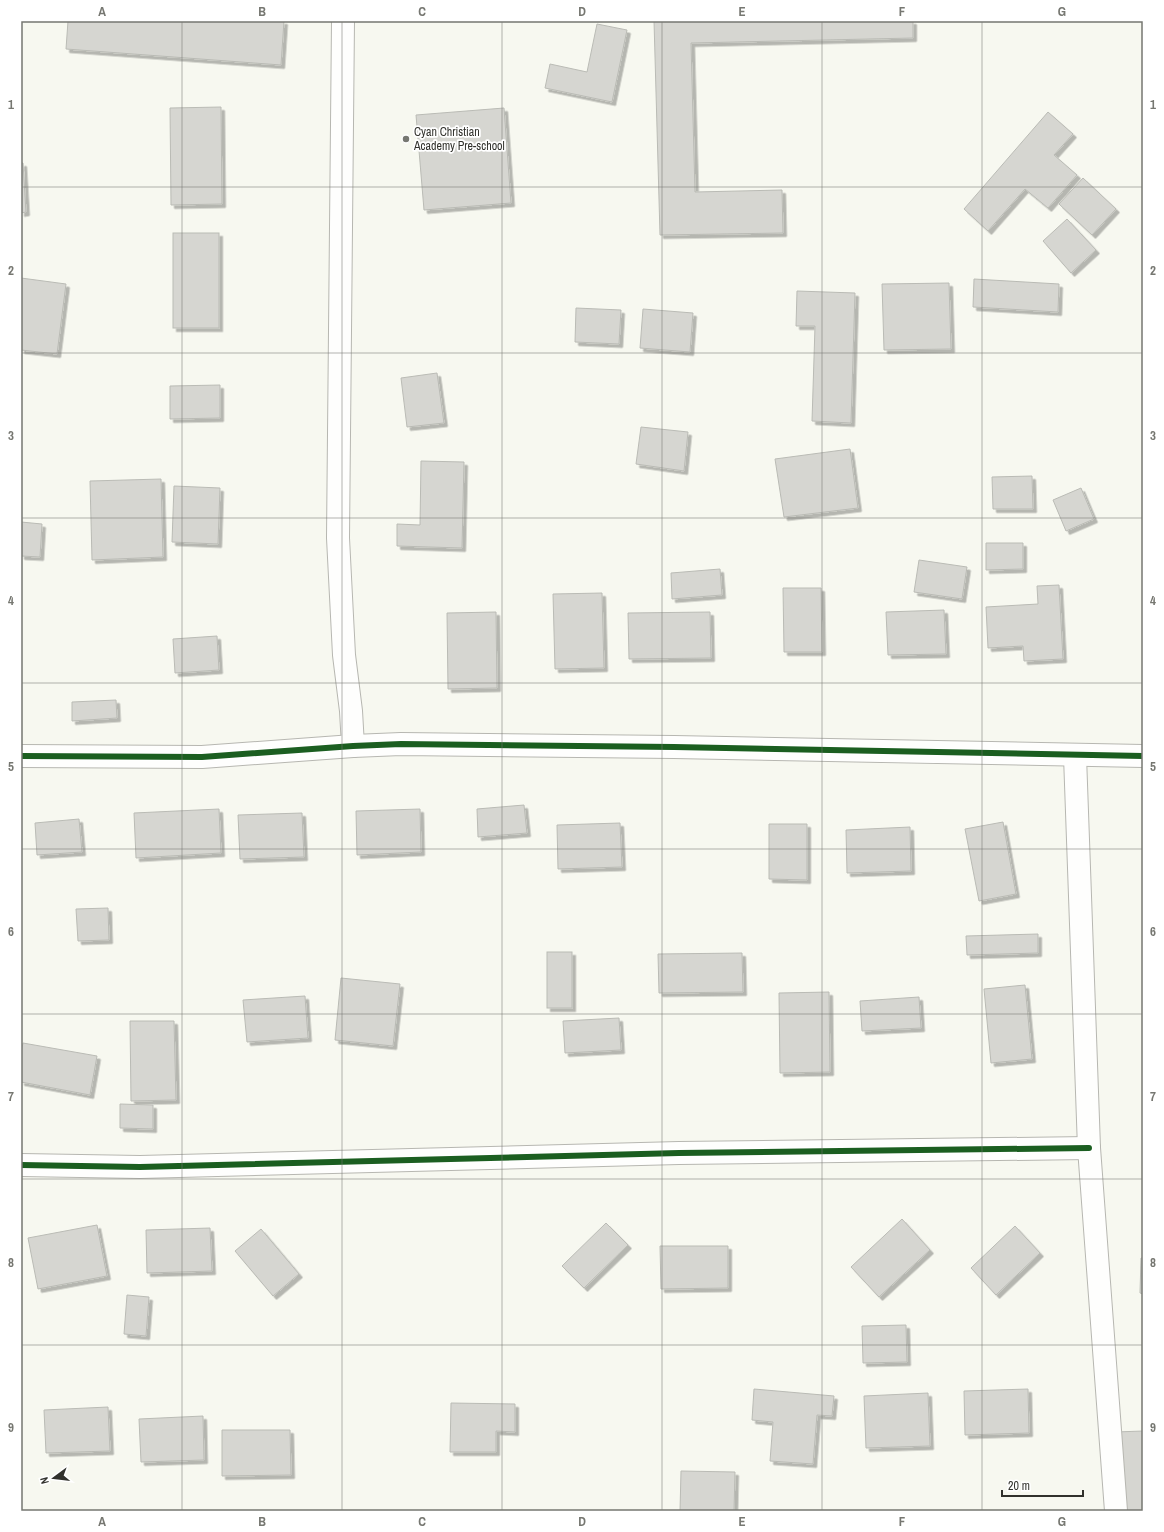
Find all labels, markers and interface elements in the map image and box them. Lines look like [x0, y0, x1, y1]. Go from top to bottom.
text: A [98, 3, 106, 20]
text: B [258, 3, 266, 20]
text: C [418, 3, 426, 20]
text: D [578, 3, 586, 20]
text: E [738, 3, 746, 20]
text: F [899, 3, 906, 20]
text: G [1058, 3, 1066, 20]
text: 1 [8, 96, 14, 113]
text: 1 [1150, 96, 1156, 113]
place label: Cyan Christian Academy Pre-school [413, 124, 505, 154]
marker: Cyan Christian Academy Pre-school [401, 134, 411, 144]
text: 2 [8, 262, 14, 279]
text: 2 [1150, 262, 1156, 279]
text: 3 [8, 427, 14, 444]
text: 3 [1150, 427, 1156, 444]
text: 4 [8, 592, 14, 609]
text: 4 [1150, 592, 1156, 609]
text: 5 [8, 758, 14, 775]
text: 5 [1150, 758, 1156, 775]
text: 6 [8, 923, 14, 940]
text: 6 [1150, 923, 1156, 940]
text: 7 [8, 1088, 14, 1105]
text: 7 [1150, 1088, 1156, 1105]
text: 8 [8, 1254, 14, 1271]
text: 8 [1150, 1254, 1156, 1271]
text: 9 [8, 1419, 14, 1436]
text: 9 [1150, 1419, 1156, 1436]
north arrow [34, 1458, 74, 1498]
scale bar [1002, 1472, 1083, 1498]
text: N [37, 1476, 52, 1486]
text: 20 m [1008, 1478, 1030, 1494]
text: A [98, 1513, 106, 1530]
text: B [258, 1513, 266, 1530]
text: C [418, 1513, 426, 1530]
text: D [578, 1513, 586, 1530]
text: E [738, 1513, 746, 1530]
text: F [899, 1513, 906, 1530]
text: G [1058, 1513, 1066, 1530]

